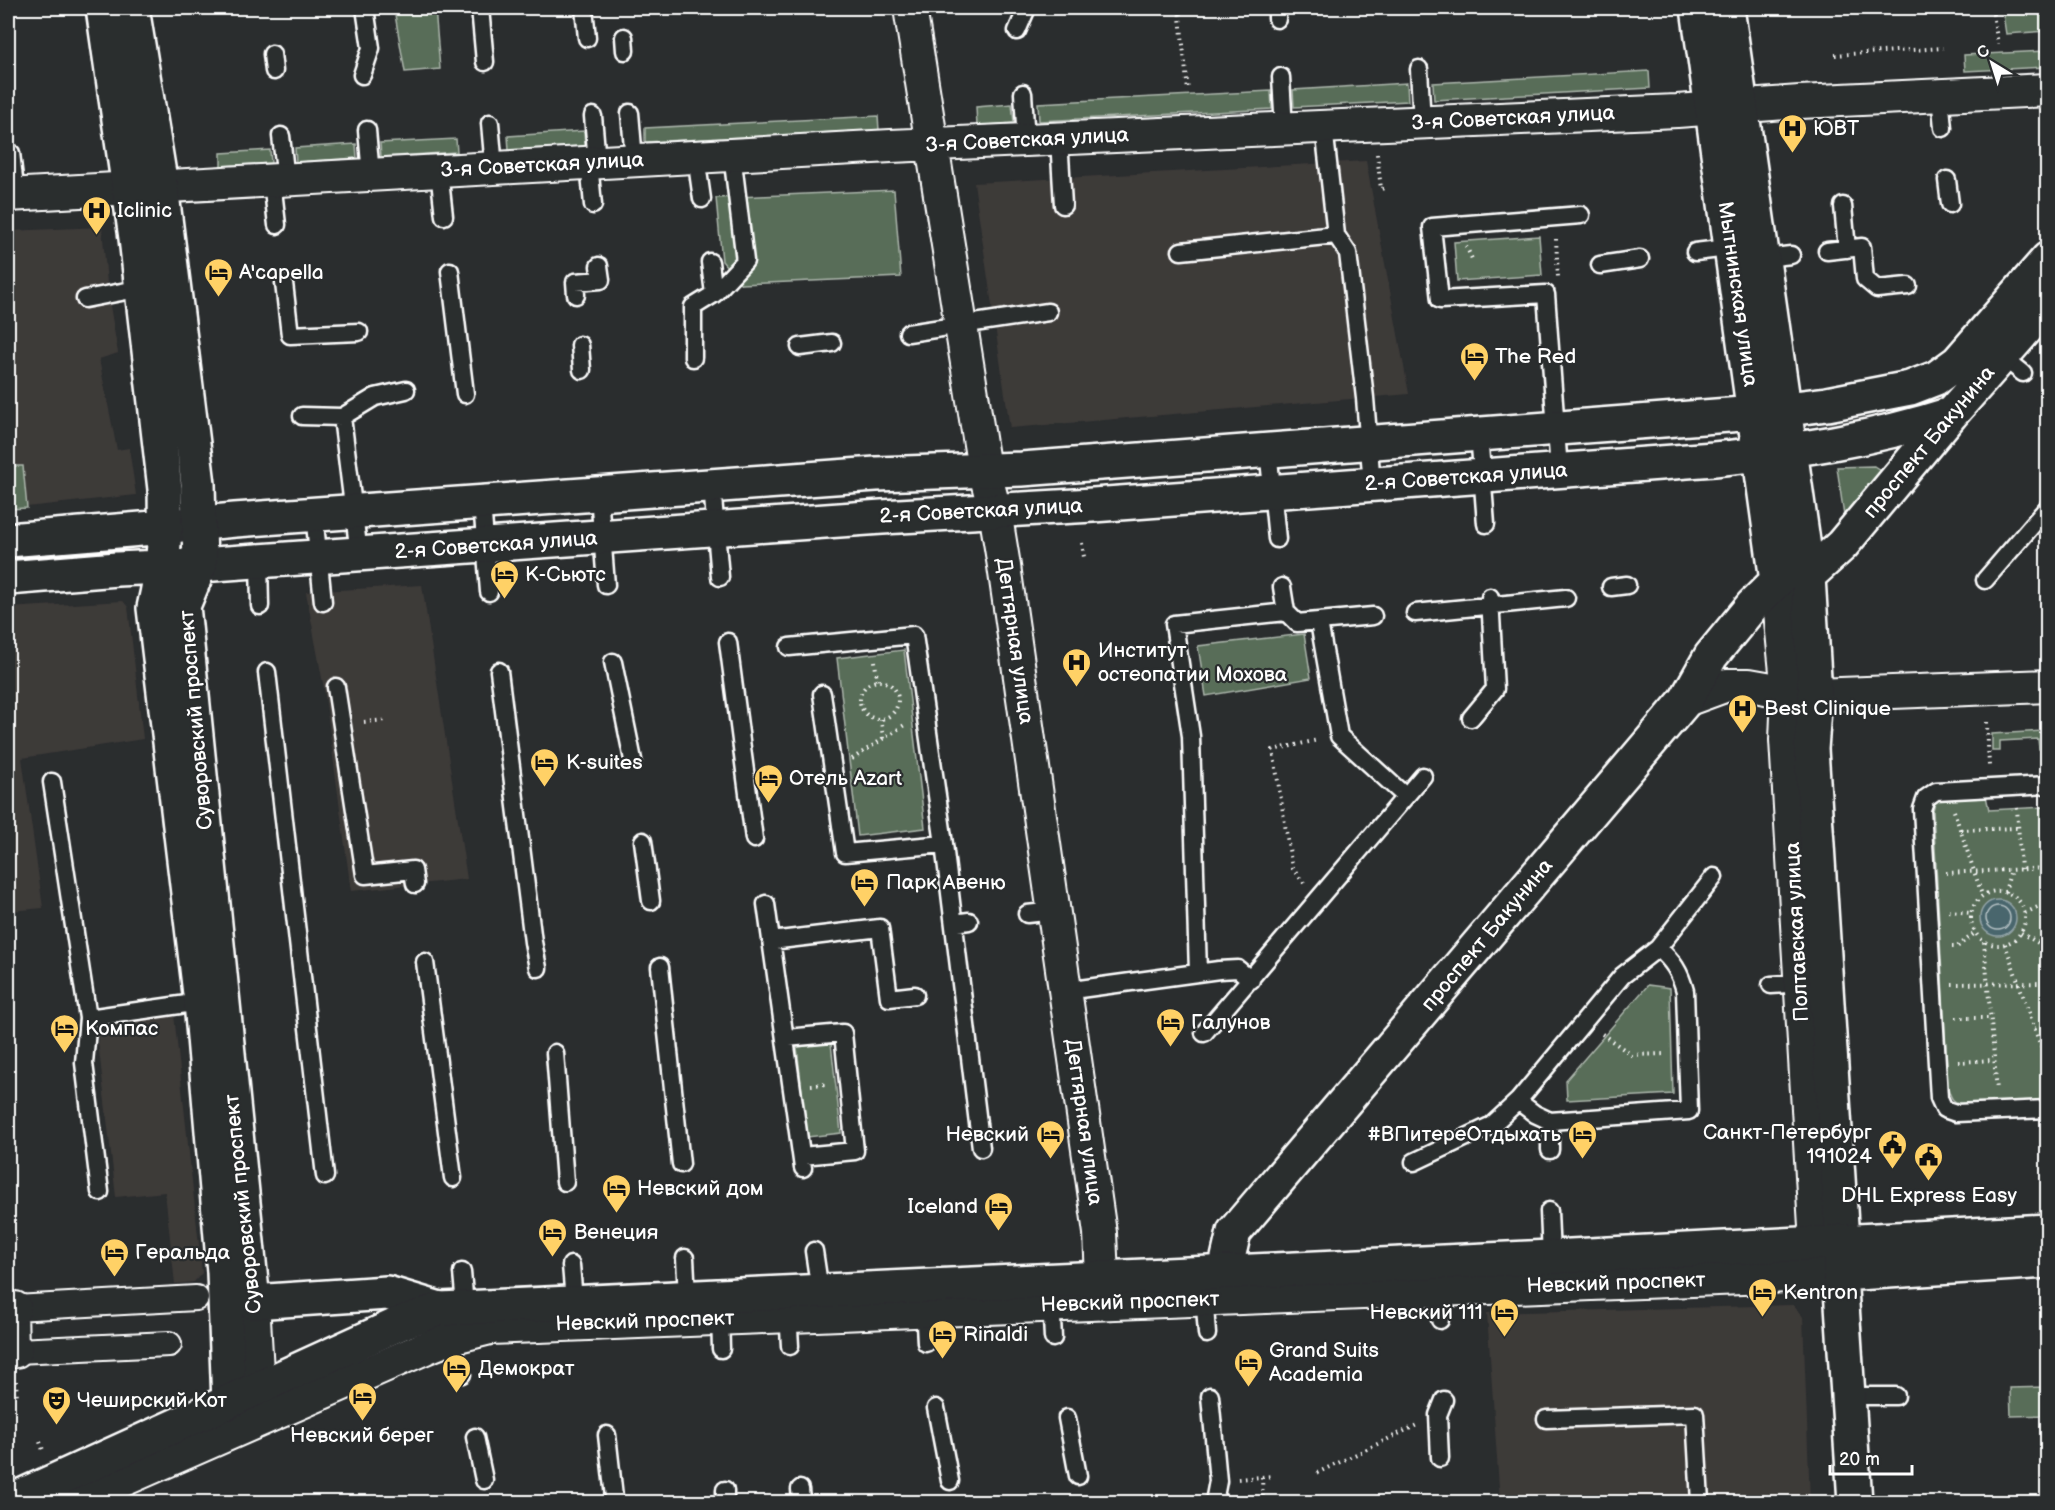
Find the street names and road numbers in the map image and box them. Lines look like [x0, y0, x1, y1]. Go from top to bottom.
street label: 3-я Советская улица [1410, 100, 1616, 136]
street label: 3-я Советская улица [924, 122, 1130, 158]
street label: 3-я Советская улица [439, 147, 645, 183]
street label: Мытнинская улица [1713, 200, 1763, 389]
street label: проспект Бакунина [1858, 360, 2000, 523]
street label: 2-я Советская улица [1364, 457, 1569, 497]
street label: 2-я Советская улица [879, 493, 1084, 529]
street label: 2-я Советская улица [394, 525, 599, 565]
street label: Дегтярная улица [991, 556, 1039, 726]
street label: Суворовский проспект [174, 609, 218, 831]
street label: Полтавская улица [1780, 841, 1814, 1023]
street label: проспект Бакунина [1416, 853, 1558, 1016]
street label: Дегтярная улица [1060, 1037, 1108, 1207]
street label: Суворовский проспект [219, 1093, 267, 1315]
street label: Невский проспект [1526, 1267, 1706, 1299]
street label: Невский проспект [1040, 1286, 1220, 1318]
street label: Невский проспект [555, 1305, 735, 1337]

